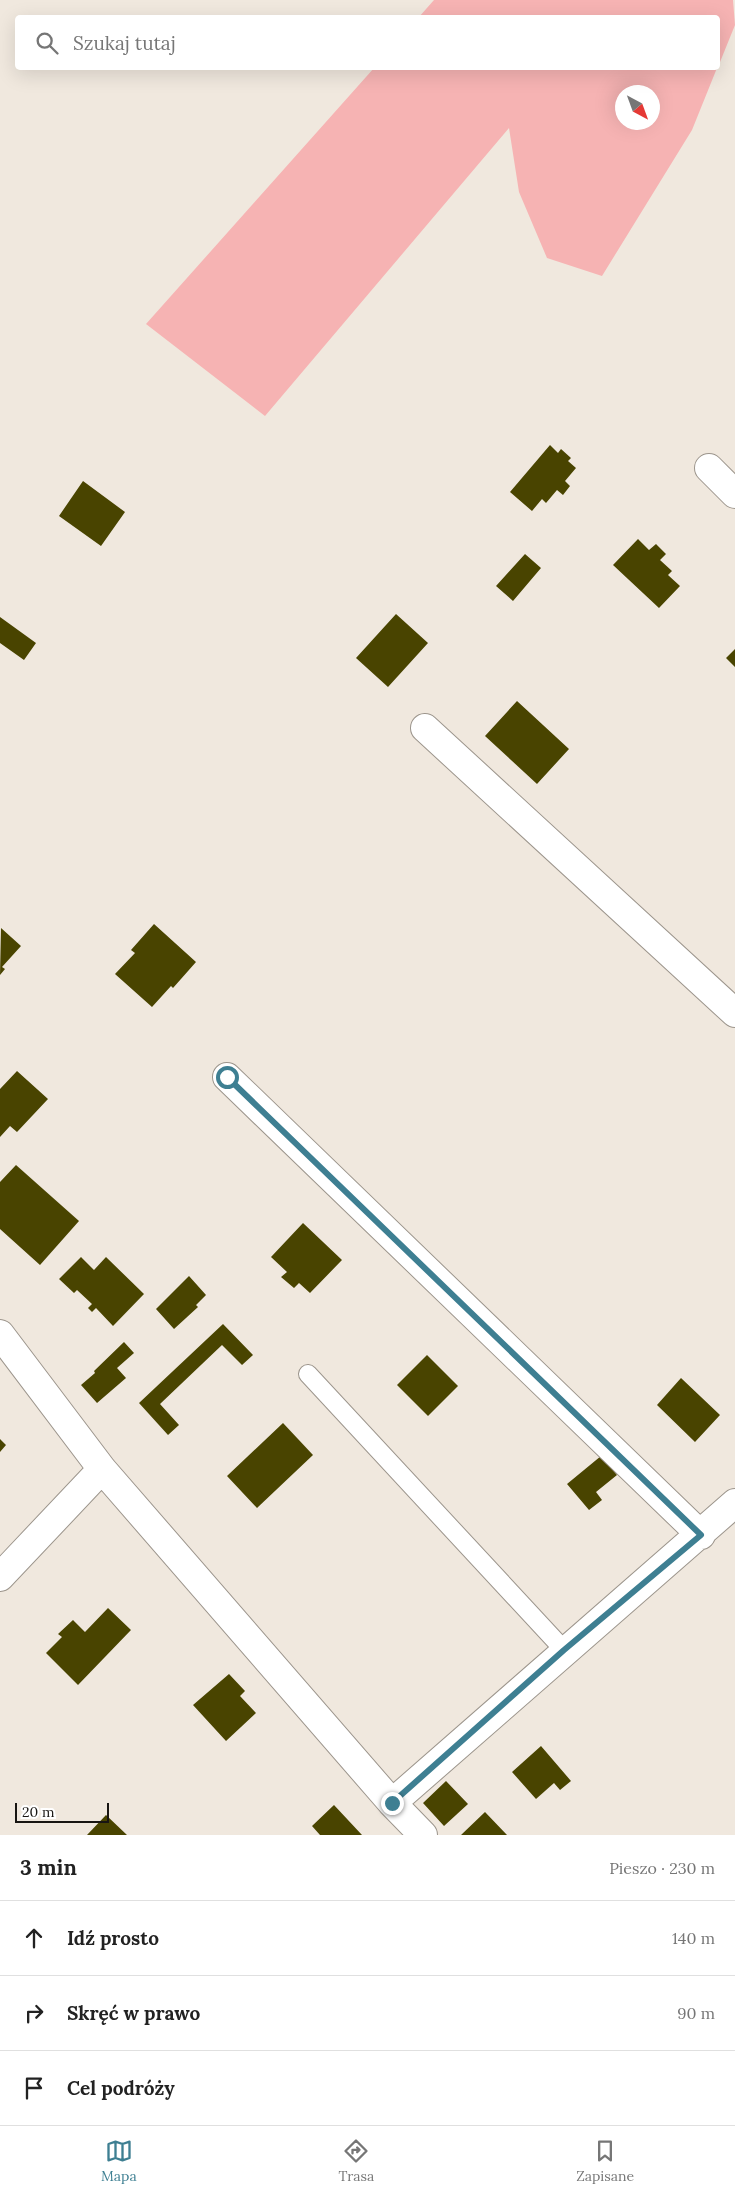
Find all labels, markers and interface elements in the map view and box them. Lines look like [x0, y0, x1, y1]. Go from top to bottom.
search box [15, 15, 720, 70]
icon: search [33, 29, 61, 57]
text: Szukaj tutaj [73, 31, 176, 55]
north arrow [615, 85, 660, 130]
route start [216, 1066, 239, 1089]
route end [381, 1792, 404, 1815]
scale bar [15, 1800, 109, 1823]
text: 20 m [22, 1803, 54, 1821]
text: 3 min [20, 1854, 77, 1881]
text: Pieszo · 230 m [609, 1858, 715, 1878]
icon: ahead [20, 1924, 48, 1952]
text: Idź prosto [67, 1926, 159, 1950]
text: 140 m [672, 1928, 715, 1948]
icon: right [20, 1999, 48, 2027]
text: Skręć w prawo [67, 2001, 200, 2025]
text: 90 m [677, 2003, 715, 2023]
icon: arrive [20, 2074, 48, 2102]
text: Cel podróży [67, 2076, 175, 2100]
tab: Mapa [101, 2137, 137, 2185]
tab: Trasa [339, 2137, 374, 2185]
tab: Zapisane [576, 2137, 634, 2185]

